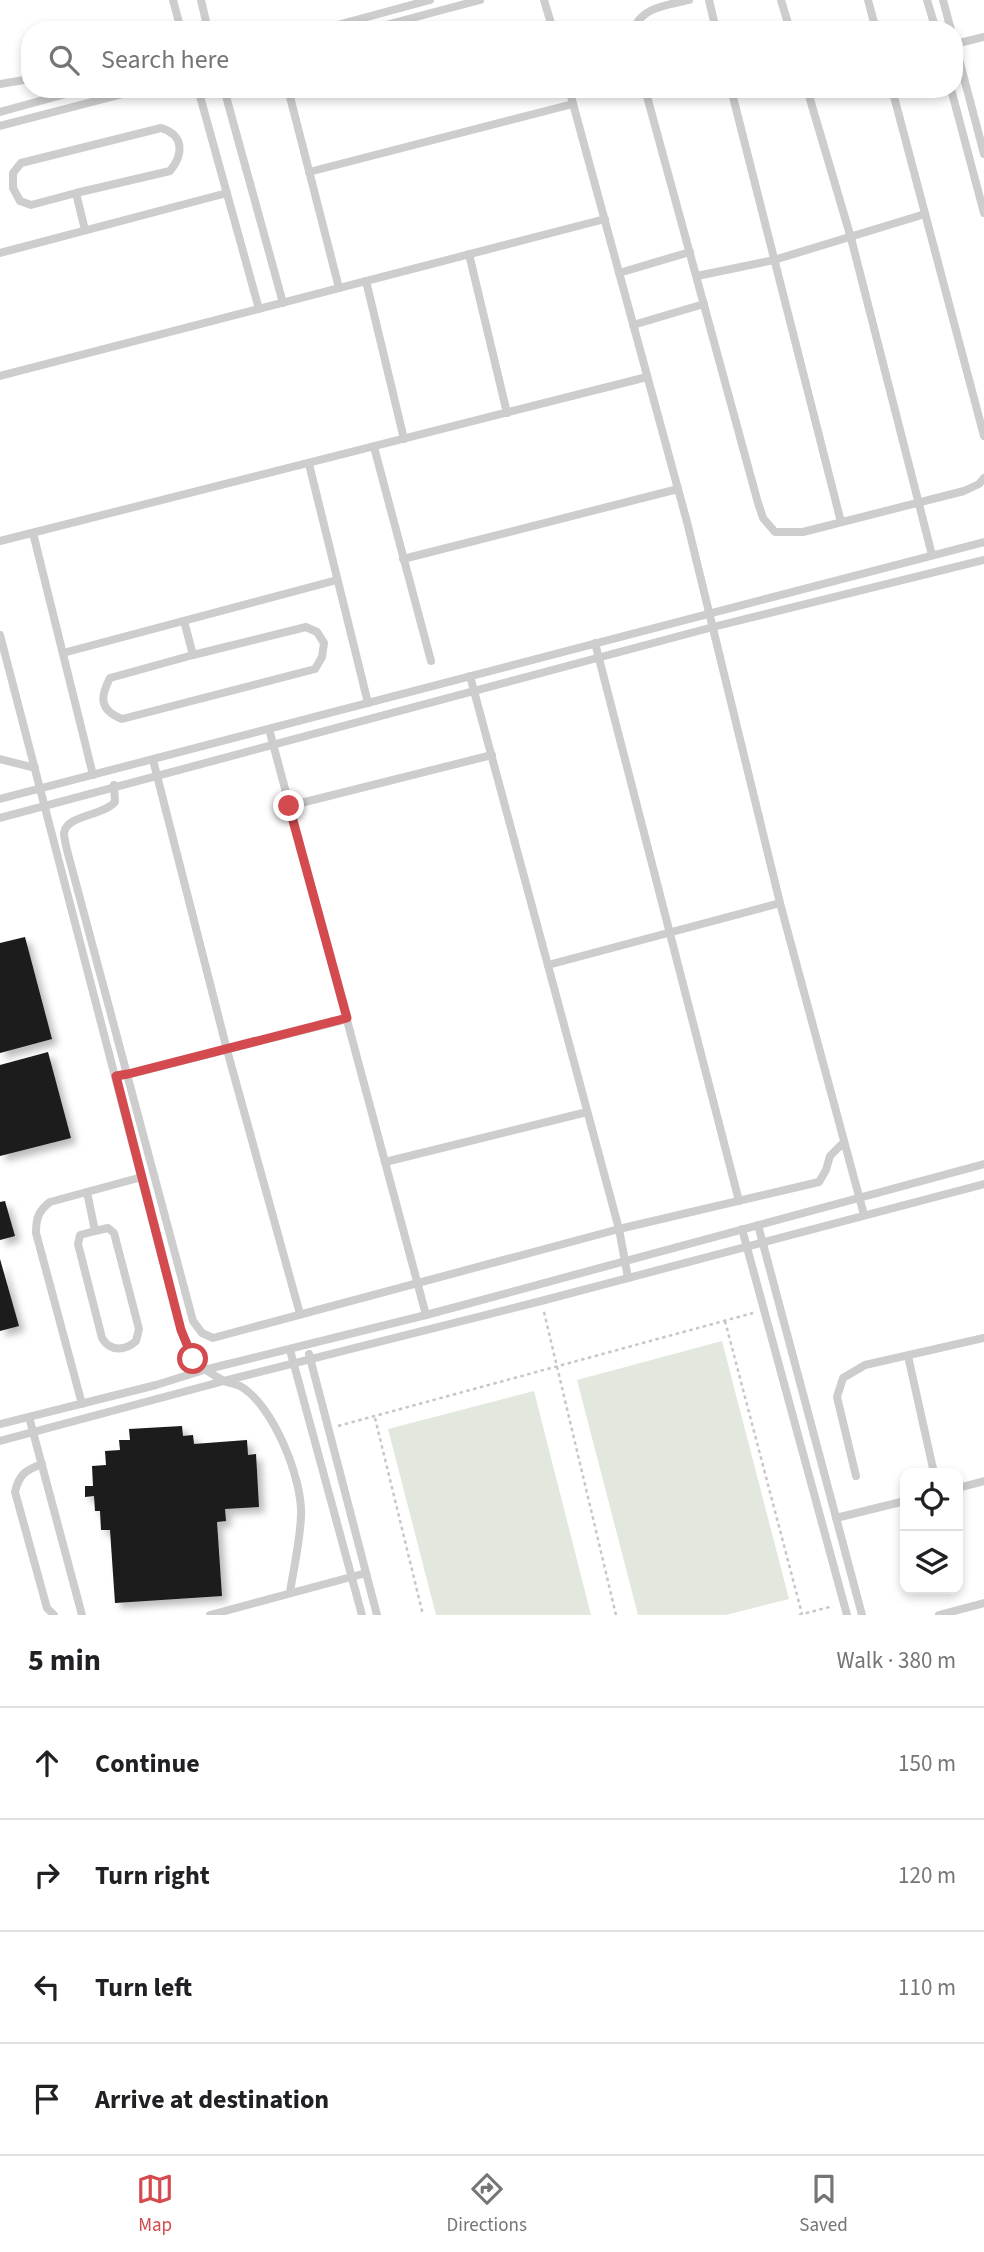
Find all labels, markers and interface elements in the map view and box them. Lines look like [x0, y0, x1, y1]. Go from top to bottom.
search box [21, 21, 963, 98]
icon: search [45, 41, 83, 79]
text: Search here [101, 41, 229, 78]
route end [273, 790, 304, 821]
route start [177, 1343, 208, 1374]
map controls [900, 1468, 963, 1594]
button: locate [900, 1468, 963, 1531]
button: layers [900, 1531, 963, 1594]
text: 5 min [28, 1639, 101, 1682]
text: Walk · 380 m [837, 1644, 956, 1677]
icon: ahead [28, 1744, 66, 1782]
text: Continue [95, 1745, 200, 1782]
text: 150 m [898, 1747, 956, 1780]
icon: right [28, 1856, 66, 1894]
text: Turn right [95, 1857, 210, 1894]
text: 120 m [898, 1859, 956, 1892]
icon: left [28, 1968, 66, 2006]
text: Turn left [95, 1969, 192, 2006]
text: 110 m [898, 1971, 956, 2004]
icon: arrive [28, 2080, 66, 2118]
text: Arrive at destination [95, 2081, 329, 2118]
tab: Map [136, 2170, 174, 2239]
tab: Directions [447, 2170, 527, 2239]
tab: Saved [799, 2170, 848, 2239]

